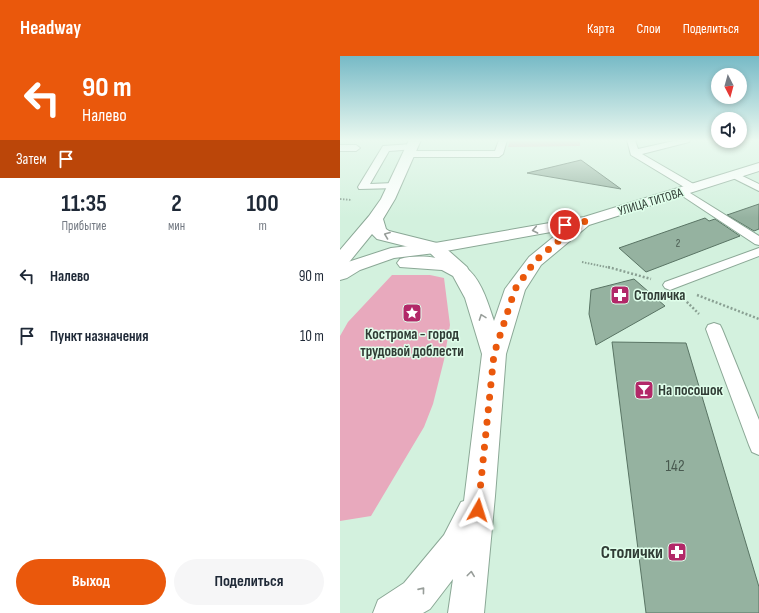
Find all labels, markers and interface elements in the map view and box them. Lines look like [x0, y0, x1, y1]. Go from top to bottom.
text: Headway [20, 17, 81, 40]
text: Карта [587, 20, 615, 37]
text: Слои [637, 20, 661, 37]
text: Поделиться [683, 20, 739, 37]
north arrow [711, 68, 747, 104]
map controls [711, 68, 747, 148]
text: 90 m [82, 71, 132, 104]
icon: left [16, 72, 68, 124]
text: Налево [82, 105, 127, 126]
button: sound [711, 112, 747, 148]
icon: arrive [55, 148, 77, 170]
text: Затем [16, 150, 47, 169]
street label: УЛИЦА ТИТОВА [616, 184, 685, 219]
text: 11:35 [61, 189, 107, 218]
text: 2 [171, 189, 182, 218]
text: 100 [246, 189, 279, 218]
pin [548, 208, 582, 242]
icon: arrive [554, 214, 576, 236]
text: Прибытие [61, 218, 107, 234]
text: мин [168, 218, 185, 234]
text: m [258, 218, 267, 234]
one-way arrow [532, 225, 538, 234]
one-way arrow [384, 232, 391, 240]
house number: 2 [676, 237, 681, 250]
icon: left [16, 265, 38, 287]
text: Налево [50, 267, 90, 286]
text: 90 m [299, 267, 324, 286]
pharmacy icon: Столичка [609, 284, 631, 306]
place label: Столичка [634, 286, 685, 305]
place icon: Кострома - город трудовой доблести [401, 302, 423, 324]
one-way arrow [479, 313, 487, 320]
icon: arrive [16, 325, 38, 347]
place label: Кострома - город трудовой доблести [360, 325, 464, 361]
text: Пункт назначения [50, 327, 148, 346]
text: 10 m [300, 327, 324, 346]
bar icon: На посошок [633, 379, 655, 401]
place label: На посошок [658, 381, 723, 400]
house number: 142 [666, 457, 684, 476]
position arrow [457, 489, 499, 531]
pharmacy icon: Столички [666, 541, 688, 563]
place label: Столички [601, 542, 663, 563]
button: Выход [16, 559, 166, 605]
button: Поделиться [174, 559, 324, 605]
one-way arrow [466, 571, 475, 577]
one-way arrow [417, 587, 424, 594]

